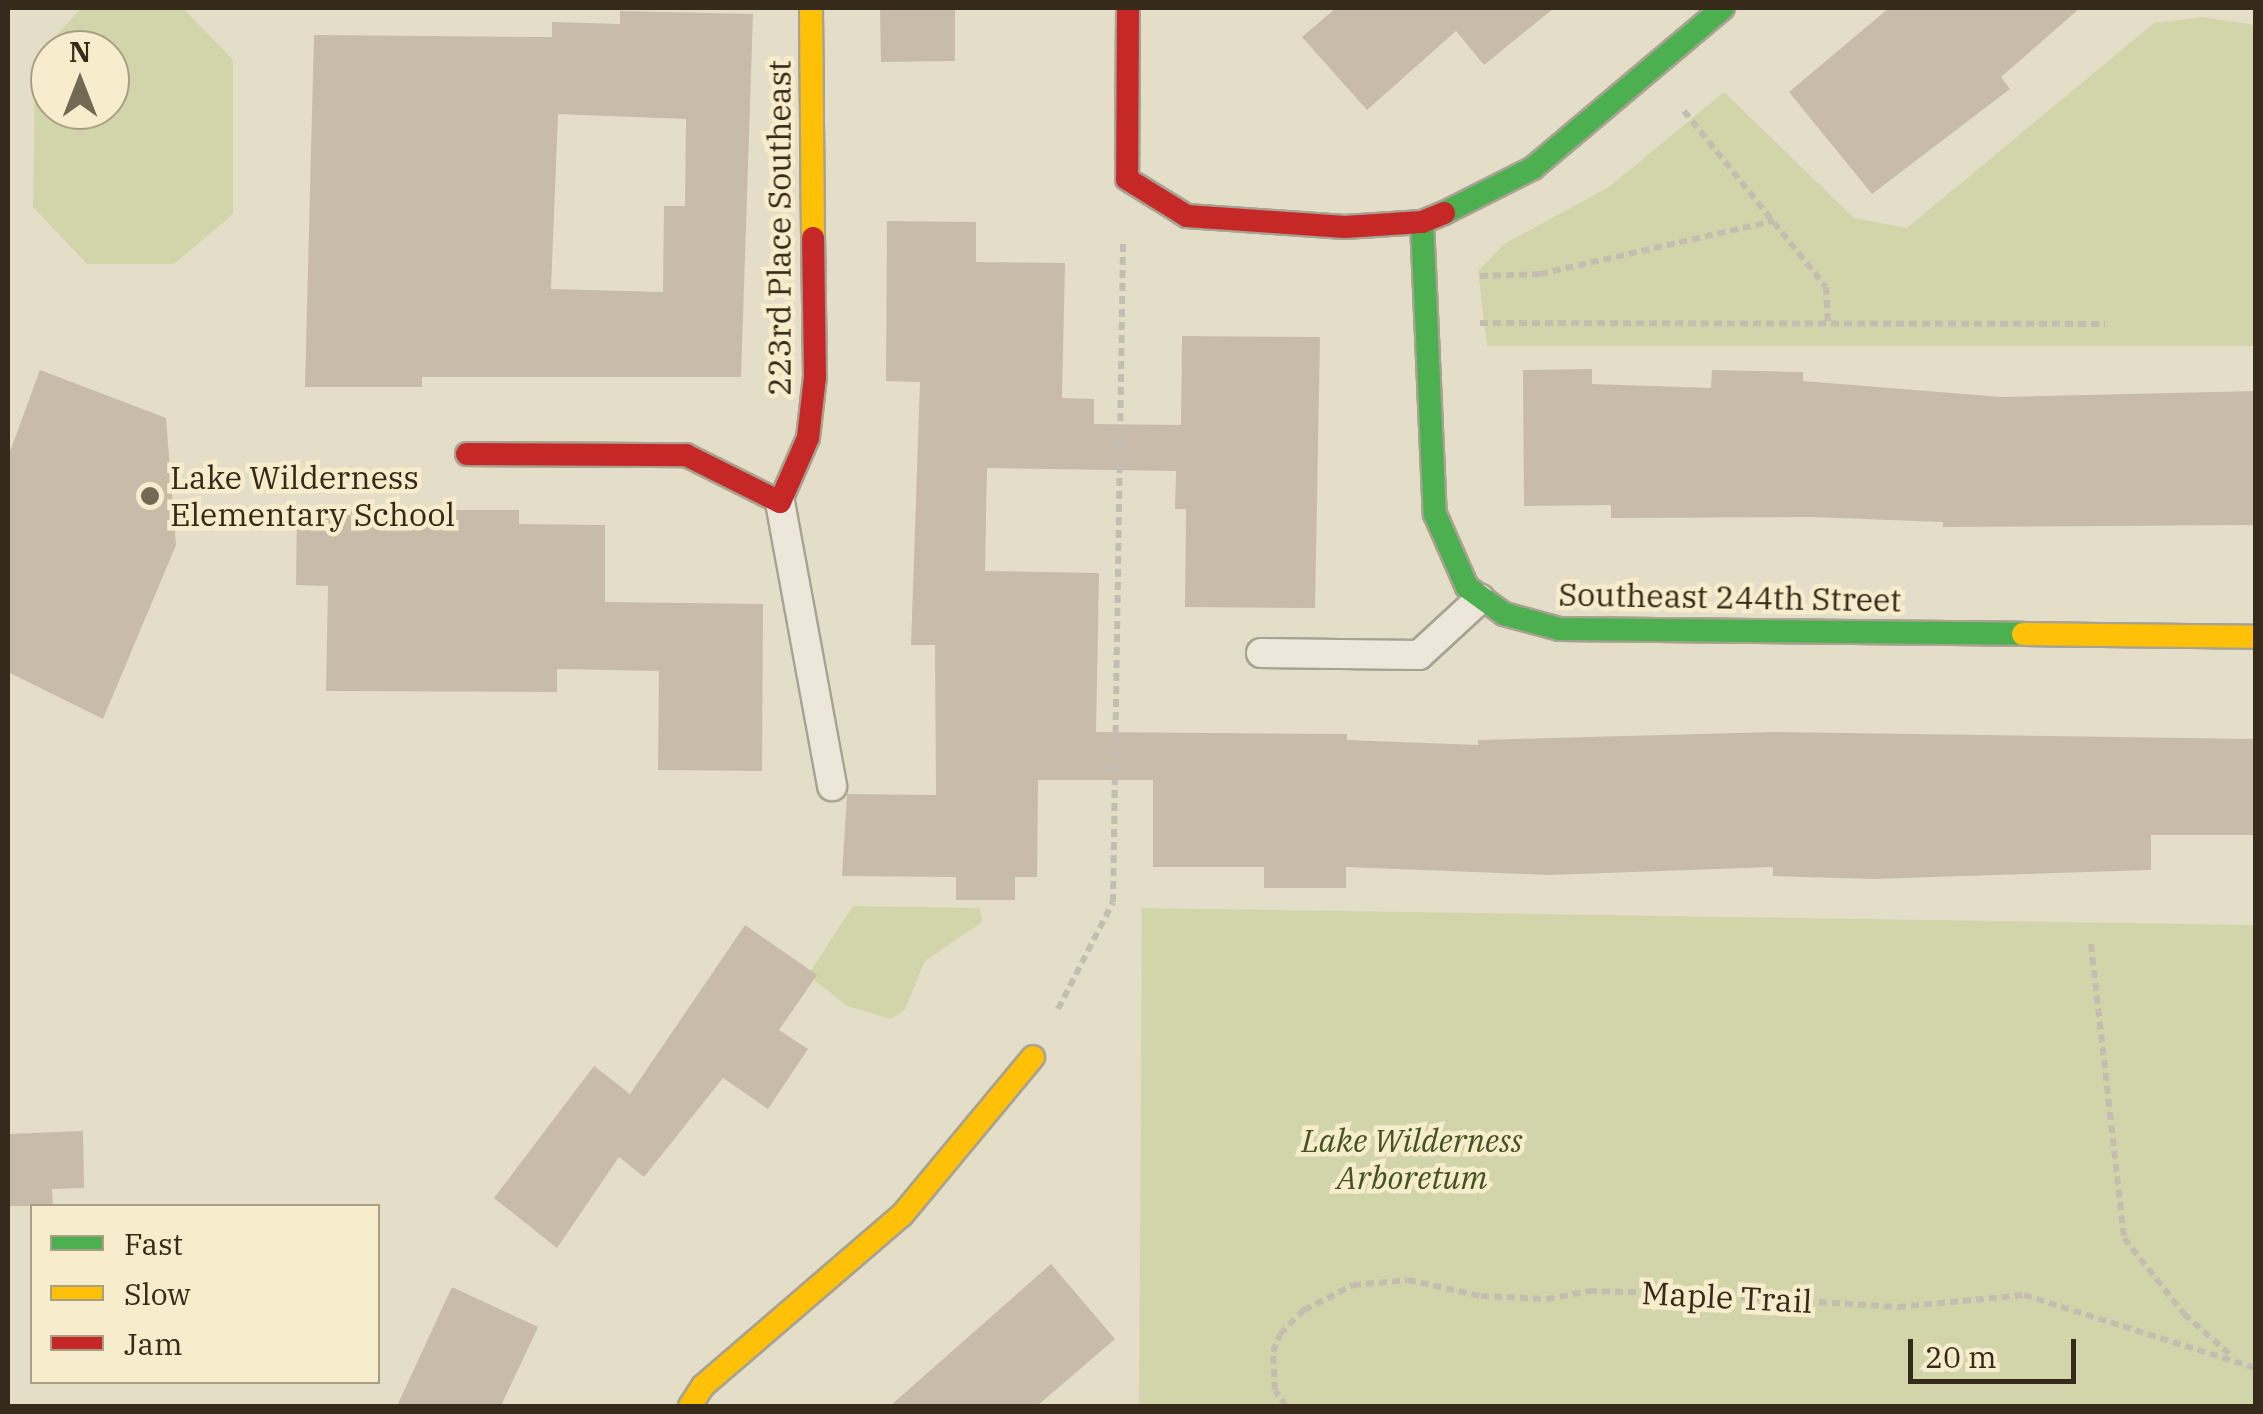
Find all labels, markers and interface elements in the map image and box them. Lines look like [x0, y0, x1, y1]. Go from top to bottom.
north arrow [30, 30, 130, 130]
text: N [69, 33, 91, 70]
street label: 223rd Place Southeast [760, 60, 798, 396]
place label: Lake Wilderness Elementary School [170, 459, 455, 534]
marker: Lake Wilderness Elementary School [139, 485, 161, 507]
street label: Southeast 244th Street [1558, 575, 1902, 619]
park label: Lake Wilderness Arboretum [1301, 1122, 1523, 1197]
legend [30, 1204, 380, 1384]
text: Fast [124, 1224, 183, 1263]
street label: Maple Trail [1641, 1273, 1813, 1321]
text: Slow [124, 1274, 191, 1313]
scale bar [1913, 1319, 2080, 1381]
text: Jam [124, 1324, 183, 1363]
text: 20 m [1925, 1337, 1997, 1376]

